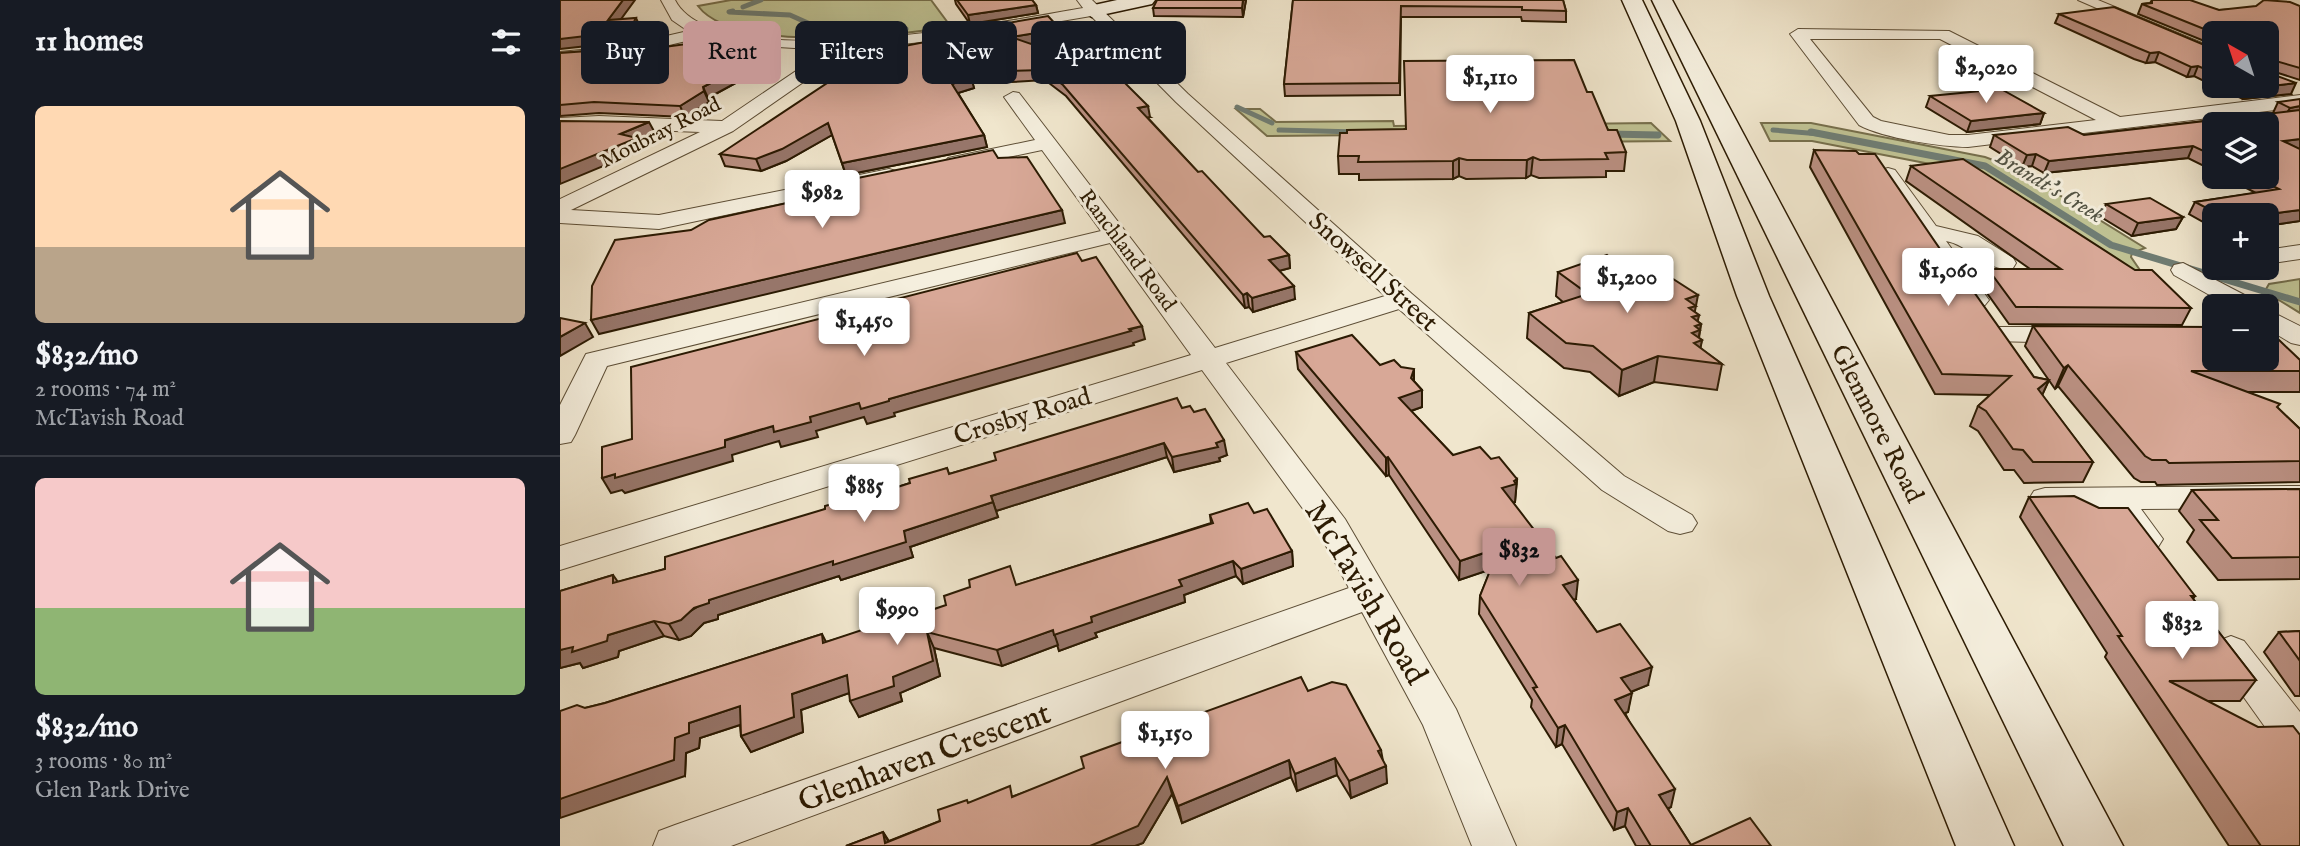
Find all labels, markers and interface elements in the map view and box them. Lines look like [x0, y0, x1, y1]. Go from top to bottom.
chip: Buy [581, 21, 669, 84]
chip: Rent [683, 21, 781, 84]
chip: Filters [795, 21, 908, 84]
chip: New [922, 21, 1017, 84]
chip: Apartment [1031, 21, 1186, 84]
north arrow [2202, 21, 2278, 98]
map controls [2202, 21, 2279, 371]
text: 11 homes [35, 23, 143, 61]
icon: filters [487, 23, 525, 61]
pin: $2,020 [1929, 46, 2043, 105]
text: $2,020 [1954, 53, 2018, 82]
pin: $1,110 [1433, 55, 1547, 115]
text: $1,110 [1462, 63, 1518, 92]
street label: Moubray Road [596, 91, 726, 175]
button: layers [2202, 112, 2279, 189]
water label: Brandt's Creek [1990, 142, 2109, 230]
icon: home [217, 152, 343, 278]
pin: $982 [781, 170, 863, 230]
text: $982 [801, 178, 843, 207]
street label: Ranchland Road [1072, 185, 1182, 318]
button: + [2202, 203, 2279, 280]
street label: Snowsell Street [1301, 205, 1445, 339]
pin: $1,060 [1891, 248, 2005, 308]
pin: $1,200 [1570, 256, 1684, 315]
text: $1,060 [1918, 256, 1978, 285]
text: $1,200 [1597, 263, 1657, 292]
button: − [2202, 294, 2279, 371]
pin: $1,450 [807, 298, 921, 358]
text: $1,450 [835, 306, 893, 335]
text: $832/mo [35, 337, 138, 375]
street label: Glenmore Road [1823, 339, 1931, 508]
text: 2 rooms · 74 m² [35, 375, 176, 404]
street label: Crosby Road [950, 380, 1095, 453]
text: McTavish Road [35, 404, 184, 433]
pin: $885 [823, 464, 905, 524]
text: $885 [844, 472, 884, 501]
street label: McTavish Road [1294, 494, 1436, 693]
icon: home [217, 524, 343, 650]
pin: $832 [1478, 528, 1560, 588]
text: $832 [1498, 536, 1540, 565]
pin: $990 [856, 588, 938, 647]
text: $990 [875, 595, 919, 624]
pin: $832 [2141, 602, 2223, 661]
text: $832 [2161, 609, 2203, 638]
street label: Glenhaven Crescent [793, 694, 1057, 823]
text: $832/mo [35, 709, 138, 747]
pin: $1,150 [1108, 712, 1222, 771]
text: $1,150 [1137, 719, 1193, 748]
text: 3 rooms · 80 m² [35, 747, 172, 776]
text: Glen Park Drive [35, 776, 190, 805]

